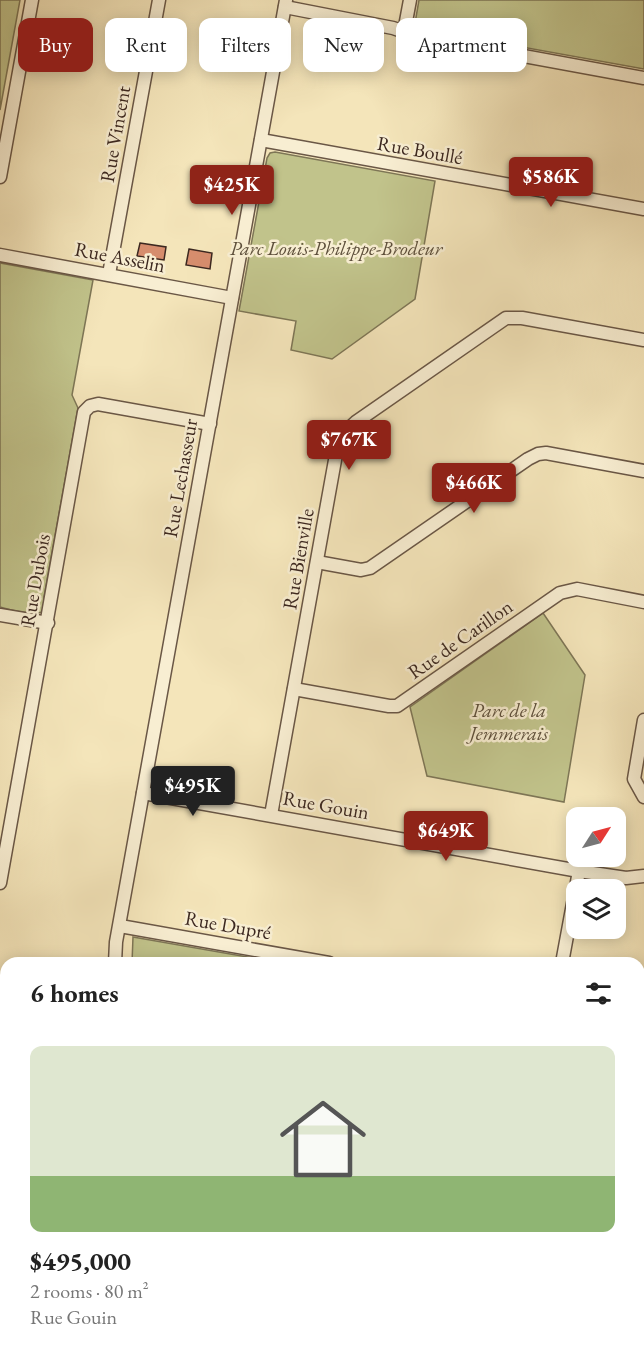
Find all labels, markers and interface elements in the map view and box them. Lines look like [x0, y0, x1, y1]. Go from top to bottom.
chip: Buy [18, 18, 93, 72]
chip: Rent [105, 18, 187, 72]
chip: Filters [199, 18, 291, 72]
chip: New [303, 18, 384, 72]
chip: Apartment [396, 18, 527, 72]
street label: Rue Vincent [94, 83, 136, 184]
street label: Rue Boullé [375, 130, 465, 170]
pin: $586K [509, 157, 593, 208]
text: $586K [523, 163, 579, 189]
pin: $425K [190, 165, 274, 216]
text: $425K [204, 171, 260, 197]
park label: Parc Louis-Philippe-Brodeur [230, 235, 444, 261]
street label: Rue Asselin [73, 236, 168, 279]
street label: Rue Lechasseur [157, 416, 203, 539]
pin: $767K [307, 420, 391, 471]
text: $767K [321, 426, 377, 452]
pin: $466K [432, 463, 516, 514]
text: $466K [446, 469, 502, 495]
street label: Rue Bienville [276, 506, 320, 612]
street label: Rue Dubois [14, 532, 56, 628]
street label: Rue de Carillon [402, 593, 518, 685]
park label: Parc de la Jemmerais [466, 697, 549, 746]
pin: $495K [151, 766, 235, 817]
text: $495K [165, 772, 221, 798]
street label: Rue Gouin [281, 785, 372, 825]
north arrow [566, 807, 626, 867]
map controls [566, 807, 626, 939]
pin: $649K [404, 811, 488, 862]
text: $649K [418, 817, 474, 843]
button: layers [566, 879, 626, 939]
street label: Rue Dupré [183, 905, 273, 945]
text: 6 homes [30, 976, 119, 1010]
icon: filters [582, 977, 615, 1010]
icon: home [269, 1085, 377, 1193]
text: $495,000 [30, 1244, 131, 1278]
text: 2 rooms · 80 m² [30, 1278, 149, 1304]
text: Rue Gouin [30, 1304, 117, 1330]

